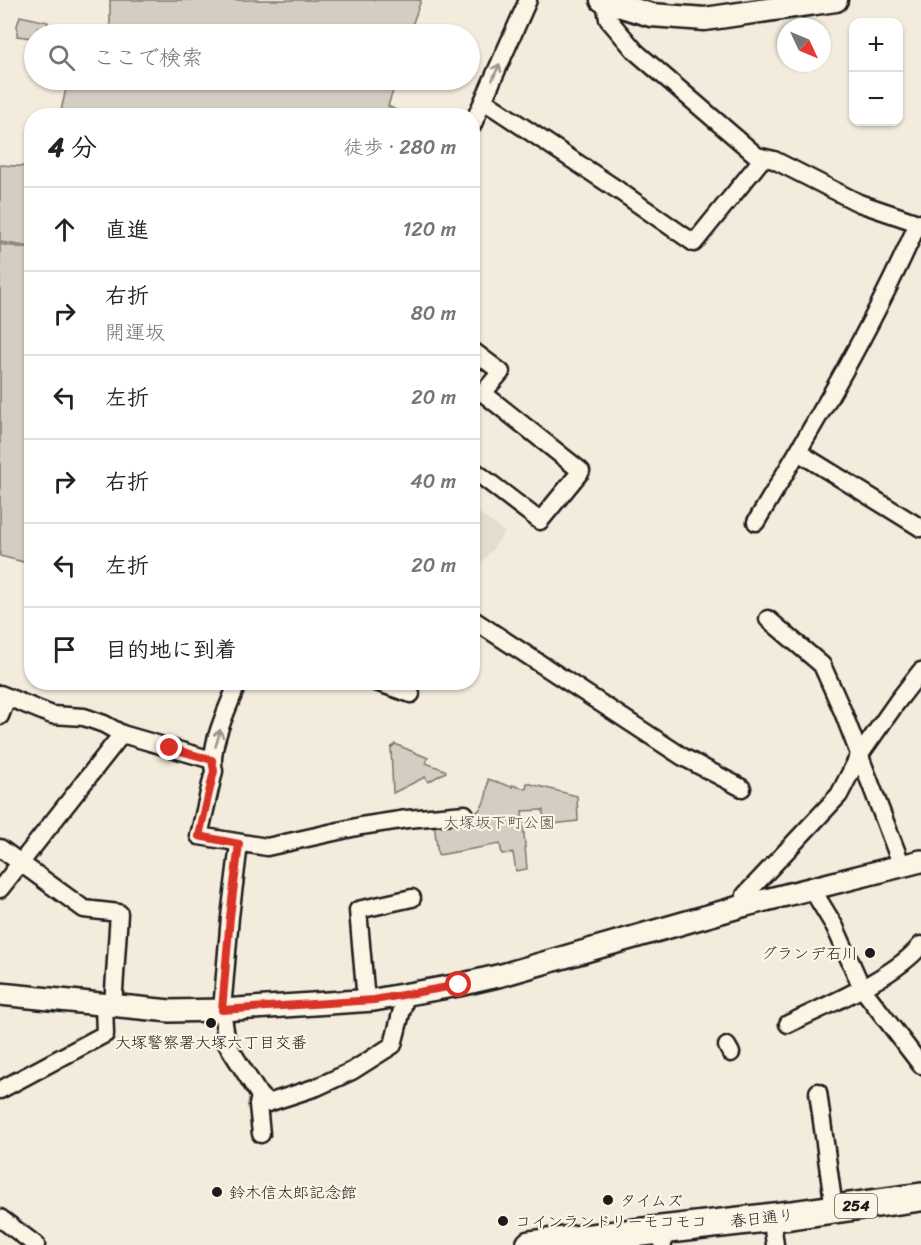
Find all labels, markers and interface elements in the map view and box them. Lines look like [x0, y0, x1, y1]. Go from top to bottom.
north arrow [777, 18, 831, 72]
map controls [849, 18, 903, 126]
button: + [849, 18, 903, 72]
search box [24, 24, 480, 90]
text: ここで検索 [93, 38, 203, 77]
icon: search [45, 41, 78, 74]
one-way arrow [491, 64, 502, 82]
button: − [849, 72, 903, 126]
text: 4 分 [48, 124, 97, 170]
text: 徒歩 · 280 m [343, 130, 456, 165]
text: 直進 [105, 210, 149, 249]
text: 120 m [403, 212, 456, 247]
icon: ahead [48, 213, 81, 246]
text: 右折 [105, 276, 149, 315]
text: 80 m [411, 296, 456, 331]
icon: right [48, 297, 81, 330]
text: 開運坂 [105, 315, 165, 350]
text: 左折 [105, 378, 149, 417]
text: 20 m [411, 380, 456, 415]
icon: left [48, 381, 81, 414]
text: 右折 [105, 462, 149, 501]
text: 40 m [410, 464, 456, 499]
icon: right [48, 465, 81, 498]
text: 左折 [105, 546, 149, 585]
text: 20 m [411, 548, 456, 583]
icon: left [48, 549, 81, 582]
text: 目的地に到着 [105, 630, 237, 669]
icon: arrive [48, 633, 81, 666]
one-way arrow [213, 729, 224, 748]
route end [156, 734, 182, 760]
park label: 大塚坂下町公園 [443, 808, 555, 837]
place label: グランデ石川 [761, 939, 858, 968]
marker: グランデ石川 [863, 946, 877, 960]
route start [445, 971, 471, 997]
marker: 大塚警察署大塚六丁目交番 [204, 1016, 218, 1030]
place label: 大塚警察署大塚六丁目交番 [115, 1028, 307, 1057]
place label: 鈴木信太郎記念館 [229, 1178, 357, 1207]
marker: 鈴木信太郎記念館 [210, 1185, 224, 1199]
place label: タイムズ [620, 1186, 683, 1215]
marker: タイムズ [601, 1193, 615, 1207]
road number: 254 [835, 1194, 877, 1218]
street label: 春日通り [729, 1200, 795, 1236]
place label: コインランドリーモコモコ [515, 1207, 707, 1236]
marker: コインランドリーモコモコ [496, 1214, 510, 1228]

